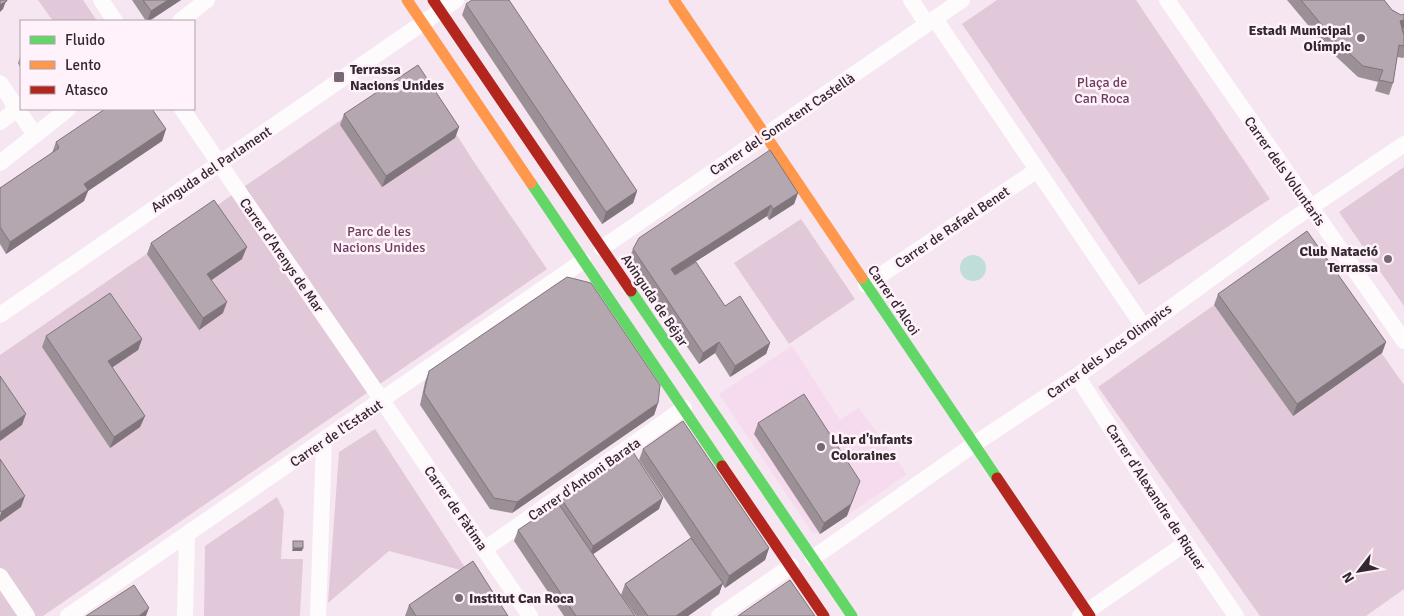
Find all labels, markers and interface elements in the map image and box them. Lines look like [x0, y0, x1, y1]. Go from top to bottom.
legend [20, 20, 195, 110]
place label: Estadi Municipal Olímpic [1248, 22, 1352, 55]
text: Fluido [65, 31, 105, 49]
marker: Estadi Municipal Olímpic [1355, 32, 1367, 44]
text: Lento [65, 56, 101, 74]
place label: Terrassa Nacions Unides [350, 61, 444, 94]
street label: Carrer del Sometent Castellà [706, 69, 858, 179]
marker: Terrassa Nacions Unides [332, 70, 346, 84]
park label: Plaça de Can Roca [1074, 74, 1130, 107]
text: Atasco [65, 81, 108, 99]
street label: Carrer dels Voluntaris [1240, 113, 1329, 229]
street label: Avinguda del Parlament [148, 123, 275, 216]
street label: Carrer de Rafael Benet [892, 183, 1013, 272]
street label: Carrer d'Arenys de Mar [236, 195, 328, 316]
park label: Parc de les Nacions Unides [333, 223, 425, 256]
place label: Club Natació Terrassa [1300, 243, 1378, 276]
street label: Avinguda de Béjar [617, 251, 692, 350]
marker: Club Natació Terrassa [1382, 253, 1394, 265]
street label: Carrer d'Alcoi [864, 262, 923, 339]
street label: Carrer dels Jocs Olimpics [1044, 300, 1175, 402]
street label: Carrer de l'Estatut [287, 396, 386, 471]
street label: Carrer d'Alexandre de Riquer [1102, 421, 1210, 574]
place label: Llar d'infants Coloraines [831, 431, 913, 464]
street label: Carrer d'Antoni Barata [525, 434, 644, 525]
marker: Llar d'infants Coloraines [815, 441, 827, 453]
street label: Carrer de Fàtima [420, 463, 491, 554]
north arrow [1334, 546, 1384, 596]
text: N [1338, 569, 1358, 586]
place label: Institut Can Roca [469, 590, 574, 607]
marker: Institut Can Roca [453, 592, 465, 604]

